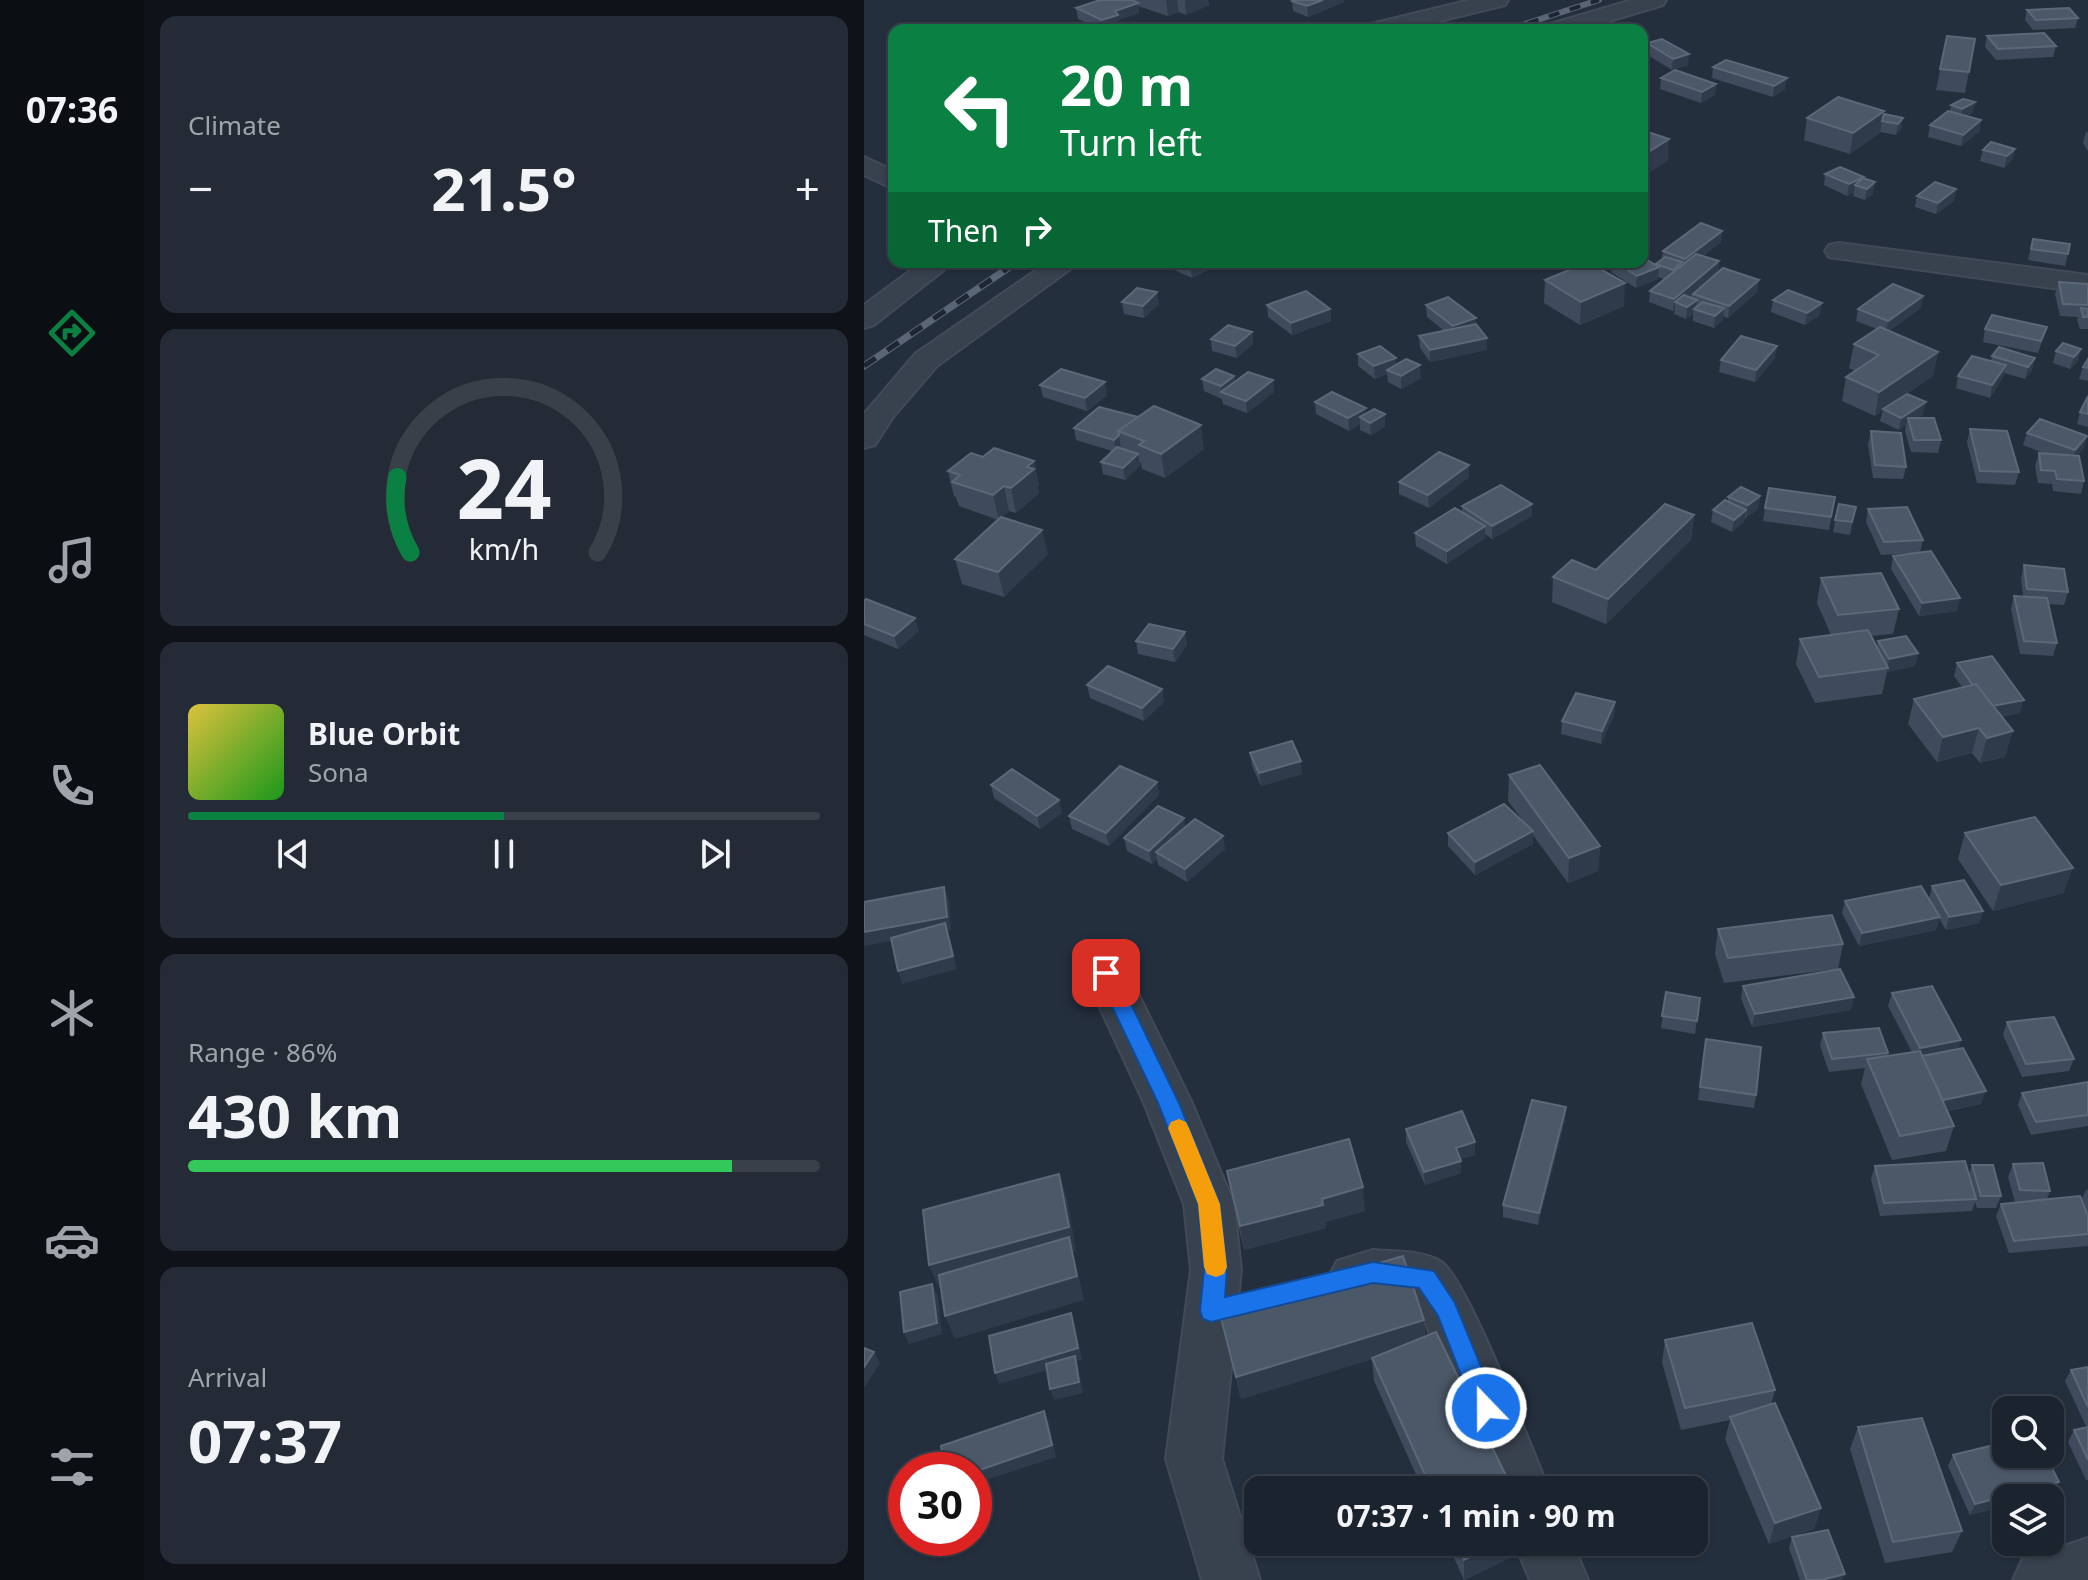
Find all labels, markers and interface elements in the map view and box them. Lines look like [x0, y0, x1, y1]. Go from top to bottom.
text: 20 m [1060, 46, 1193, 122]
icon: left [928, 56, 1032, 160]
text: 07:36 [26, 85, 118, 134]
text: Climate [188, 107, 281, 143]
text: Turn left [1060, 118, 1202, 167]
text: 21.5° [431, 147, 577, 229]
text: − [188, 158, 213, 218]
text: + [795, 158, 820, 218]
icon: right [1015, 208, 1059, 252]
text: Then [928, 210, 999, 251]
icon: directions [44, 305, 100, 361]
text: 24 [456, 430, 552, 543]
text: km/h [469, 529, 539, 568]
icon: music [44, 532, 100, 588]
text: Blue Orbit [308, 713, 460, 754]
text: Sona [308, 754, 369, 790]
icon: phone [44, 758, 100, 814]
icon: previous [271, 832, 315, 876]
icon: pause [482, 832, 526, 876]
icon: next [693, 832, 737, 876]
pin [1072, 939, 1140, 1007]
icon: arrive [1084, 951, 1128, 995]
icon: climate [44, 985, 100, 1041]
text: Range · 86% [188, 1034, 337, 1070]
text: 430 km [188, 1074, 402, 1156]
icon: car [44, 1212, 100, 1268]
text: Arrival [188, 1359, 267, 1395]
position arrow [1444, 1366, 1528, 1450]
map controls [1992, 1396, 2064, 1556]
button: search [1992, 1396, 2064, 1468]
text: 07:37 [188, 1399, 342, 1481]
icon: filters [44, 1439, 100, 1495]
speed limit sign: 30 [888, 1452, 992, 1556]
button: layers [1992, 1484, 2064, 1556]
text: 07:37 · 1 min · 90 m [1336, 1495, 1616, 1536]

